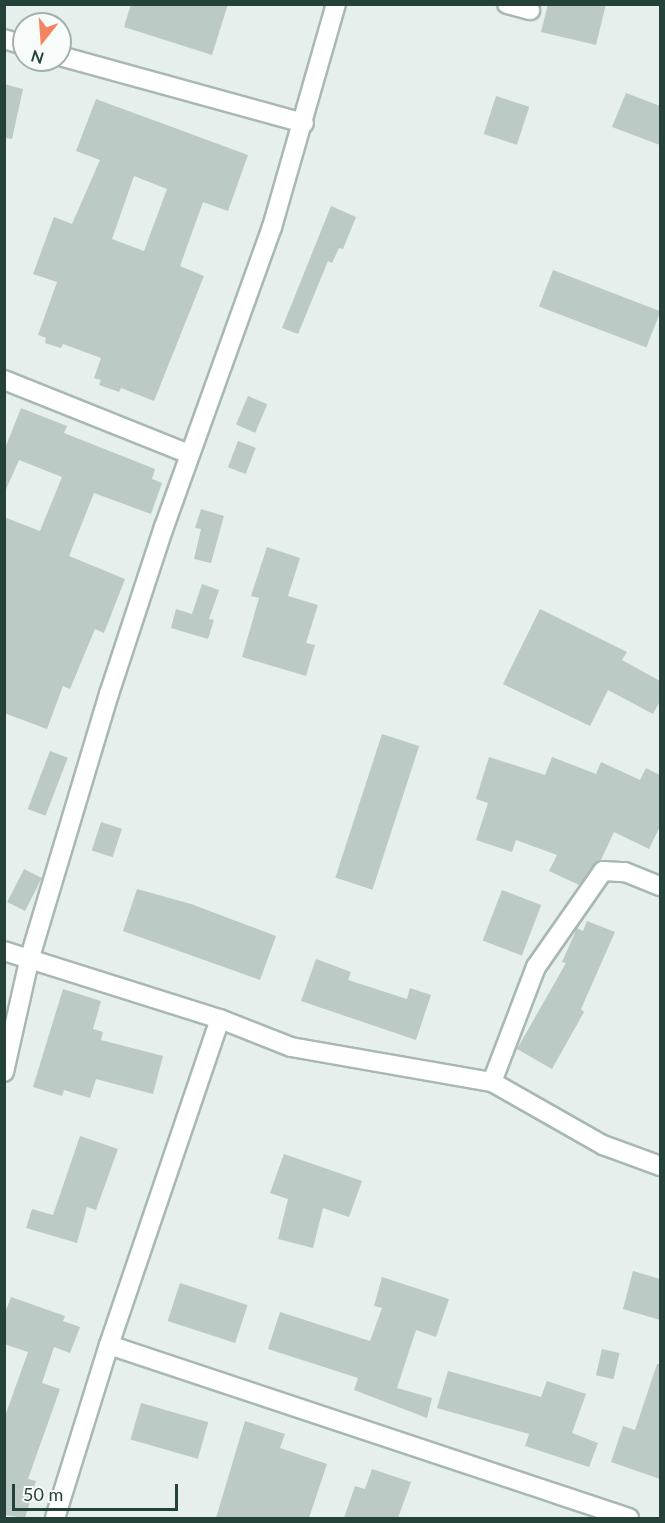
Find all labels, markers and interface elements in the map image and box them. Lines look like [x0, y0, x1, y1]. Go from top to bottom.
north arrow [12, 12, 72, 72]
text: N [29, 47, 46, 69]
scale bar [15, 1472, 182, 1510]
text: 50 m [23, 1483, 63, 1505]

